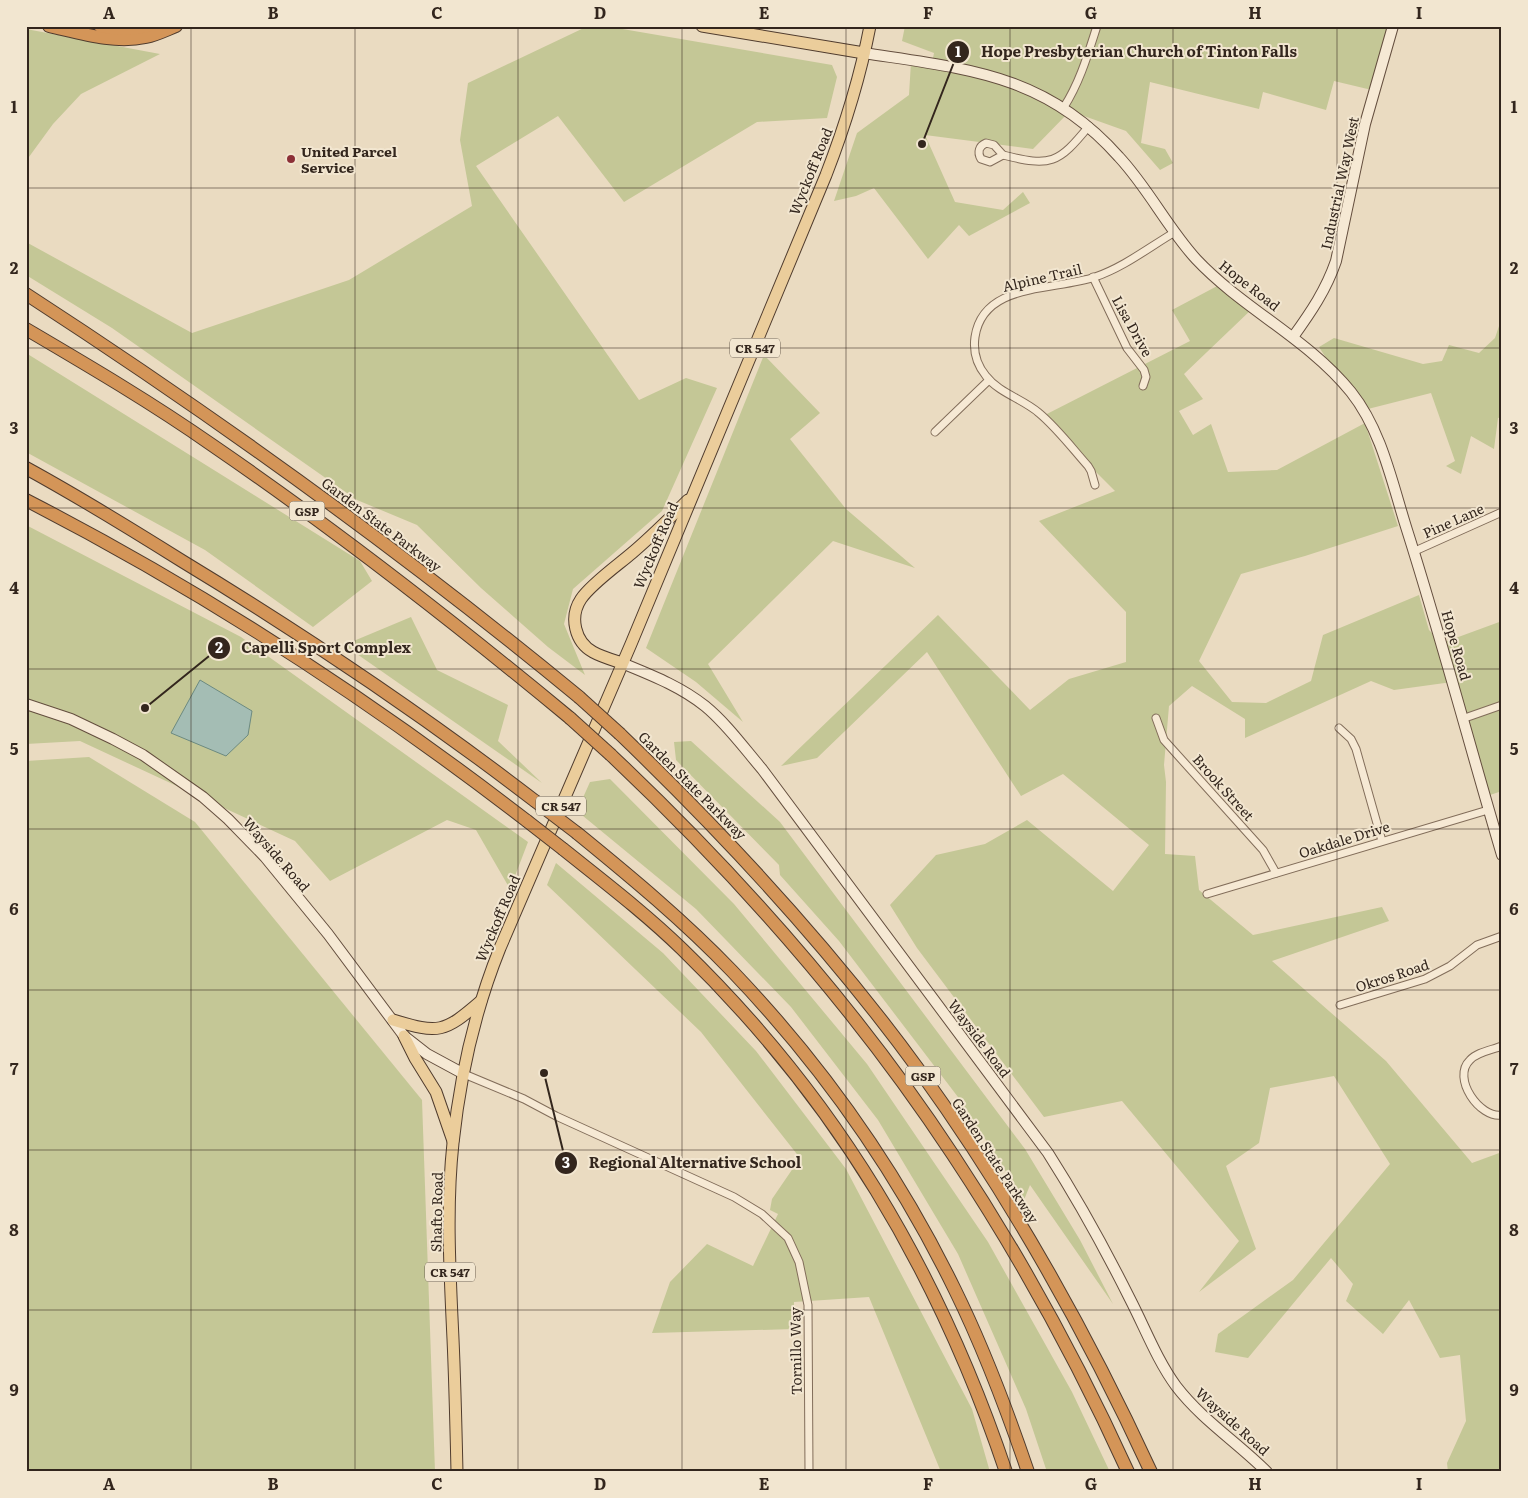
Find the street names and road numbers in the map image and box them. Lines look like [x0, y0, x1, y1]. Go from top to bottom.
street label: Industrial Way West [1315, 114, 1363, 251]
street label: Wyckoff Road [783, 124, 837, 218]
street label: Hope Road [1215, 255, 1285, 315]
street label: Alpine Trail [1000, 258, 1084, 296]
street label: Lisa Drive [1108, 292, 1158, 360]
road number: CR 547 [730, 338, 780, 358]
street label: Garden State Parkway [318, 472, 447, 576]
street label: Wyckoff Road [628, 498, 682, 592]
street label: Pine Lane [1419, 498, 1487, 542]
road number: GSP [290, 502, 324, 520]
street label: Hope Road [1437, 607, 1477, 683]
street label: Garden State Parkway [634, 726, 752, 844]
street label: Brook Street [1189, 749, 1260, 825]
road number: CR 547 [536, 796, 586, 816]
street label: Wayside Road [239, 812, 315, 896]
street label: Oakdale Drive [1296, 816, 1392, 862]
street label: Wyckoff Road [470, 871, 524, 965]
street label: Okros Road [1353, 954, 1432, 996]
street label: Wayside Road [944, 995, 1016, 1082]
road number: GSP [906, 1066, 940, 1086]
street label: Garden State Parkway [948, 1093, 1045, 1227]
street label: Shafto Road [425, 1171, 447, 1252]
road number: CR 547 [425, 1262, 475, 1282]
street label: Tornillo Way [784, 1306, 806, 1395]
street label: Wayside Road [1192, 1382, 1275, 1460]

